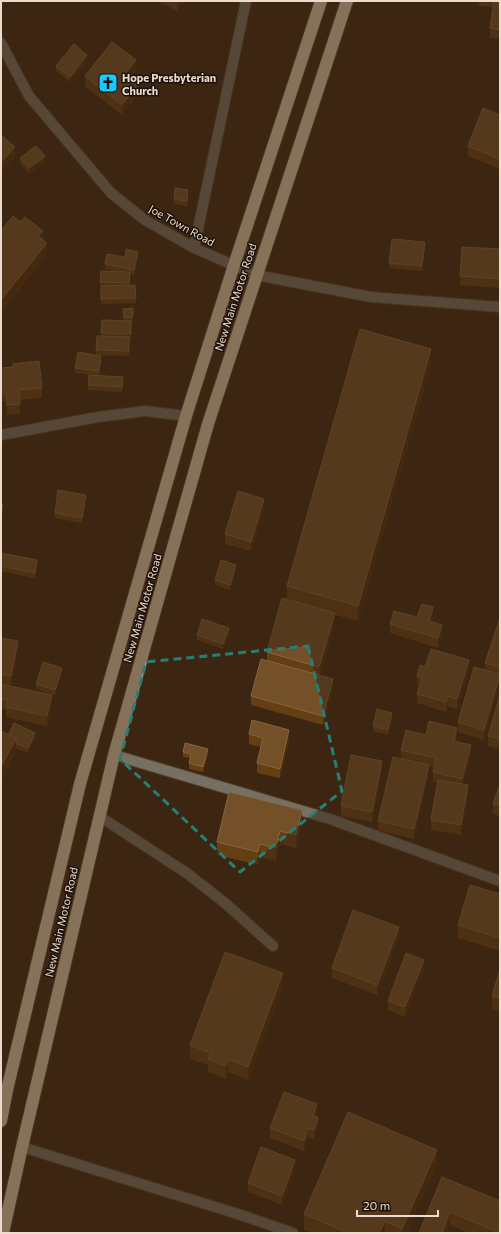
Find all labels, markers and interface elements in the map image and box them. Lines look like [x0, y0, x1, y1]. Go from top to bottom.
place label: Hope Presbyterian Church [122, 71, 216, 97]
church icon: Hope Presbyterian Church [97, 72, 119, 94]
street label: Joe Town Road [146, 202, 217, 249]
street label: New Main Motor Road [211, 242, 259, 352]
street label: New Main Motor Road [120, 552, 164, 664]
street label: New Main Motor Road [42, 866, 80, 978]
scale bar [357, 1192, 438, 1218]
text: 20 m [363, 1198, 390, 1212]

